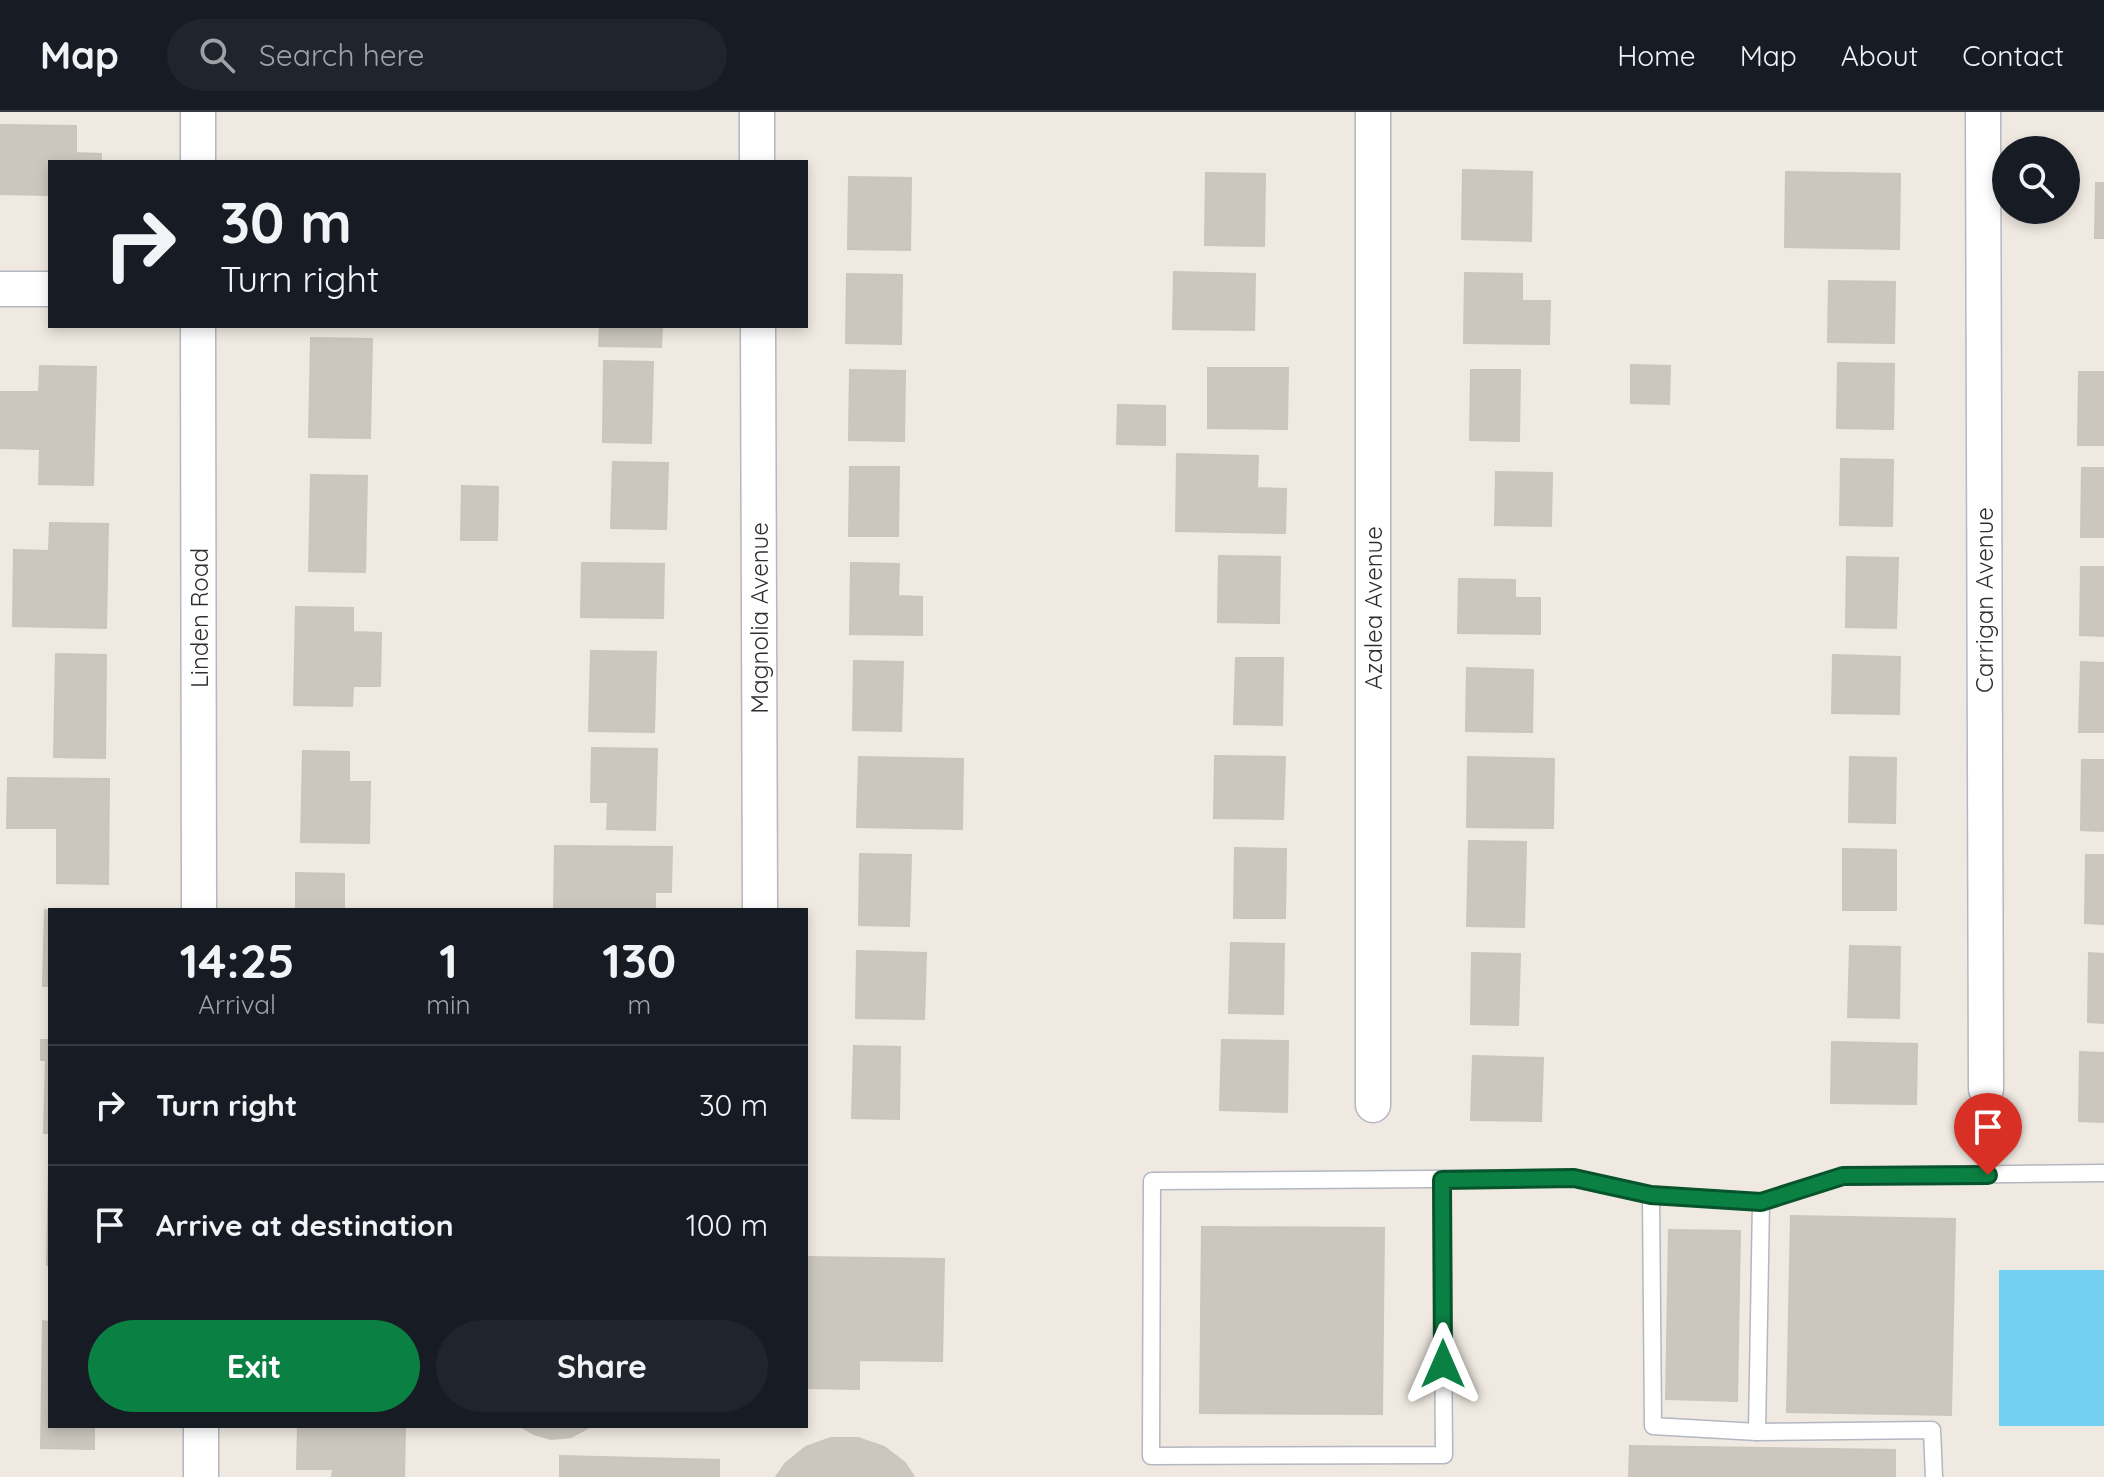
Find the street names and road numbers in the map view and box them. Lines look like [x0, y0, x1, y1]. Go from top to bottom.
street label: Carrigan Avenue [1969, 507, 1999, 693]
street label: Magnolia Avenue [744, 522, 774, 714]
street label: Azalea Avenue [1358, 526, 1388, 690]
street label: Linden Road [184, 548, 214, 688]

